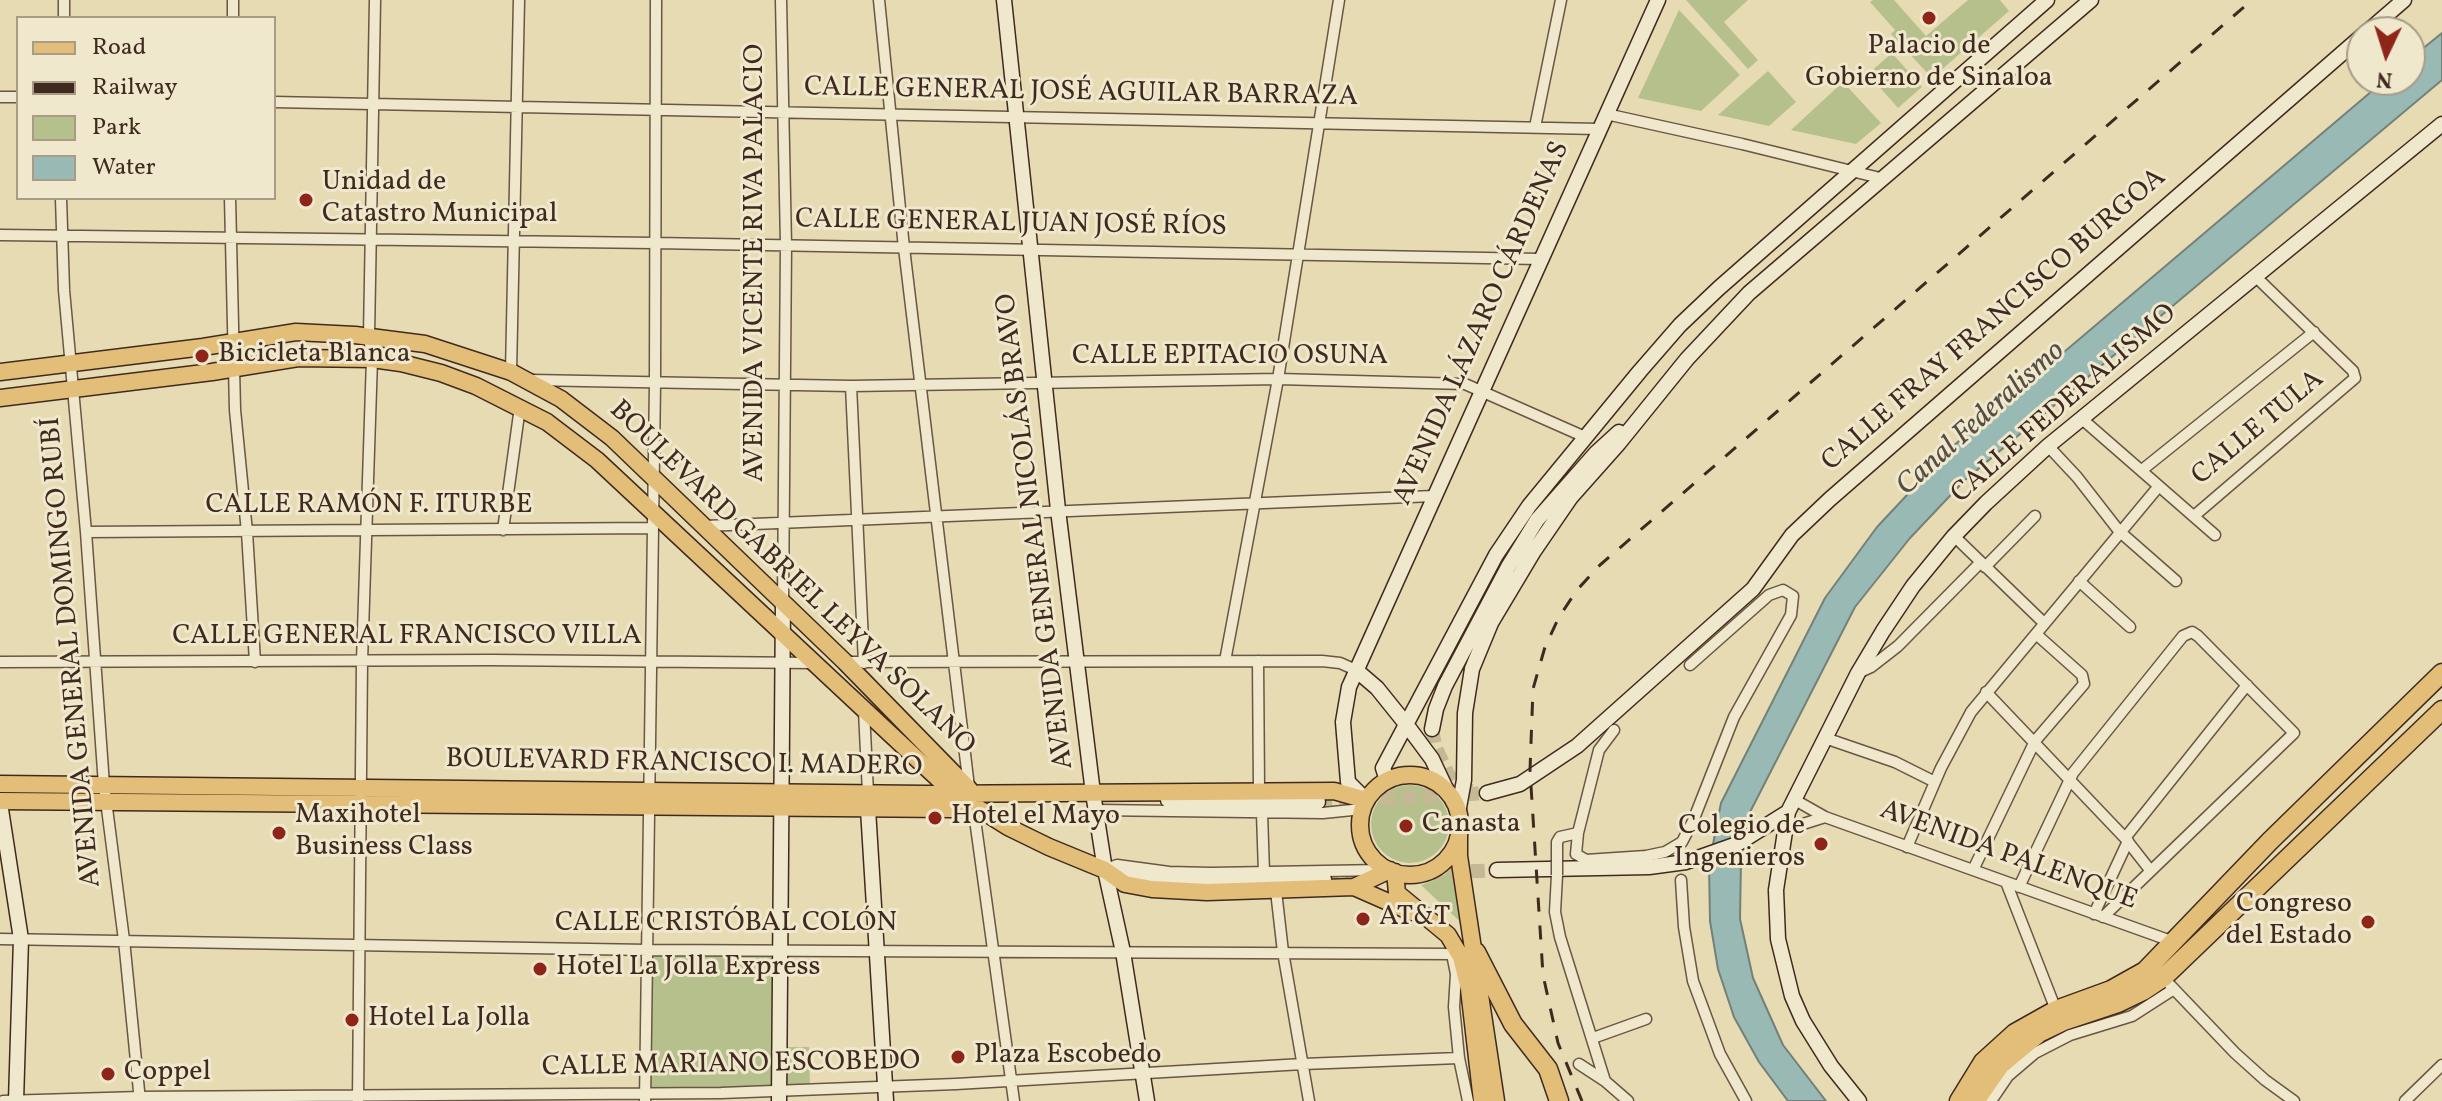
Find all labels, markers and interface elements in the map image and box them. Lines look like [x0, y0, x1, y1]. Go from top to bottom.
marker: Palacio de Gobierno de Sinaloa [1920, 9, 1938, 27]
legend [16, 16, 276, 200]
north arrow [2346, 16, 2426, 96]
text: Road [92, 31, 146, 65]
place label: Palacio de Gobierno de Sinaloa [1805, 31, 2053, 97]
street label: AVENIDA VICENTE RIVA PALACIO [740, 44, 774, 482]
text: N [2375, 62, 2393, 94]
text: Railway [92, 71, 178, 105]
street label: CALLE GENERAL JOSÉ AGUILAR BARRAZA [804, 72, 1358, 116]
text: Park [92, 111, 141, 145]
street label: AVENIDA LÁZARO CÁRDENAS [1387, 137, 1579, 511]
text: Water [92, 151, 156, 185]
street label: CALLE FRAY FRANCISCO BURGOA [1816, 162, 2174, 480]
place label: Unidad de Catastro Municipal [322, 167, 557, 233]
marker: Unidad de Catastro Municipal [297, 191, 315, 209]
street label: CALLE GENERAL JUAN JOSÉ RÍOS [795, 204, 1227, 246]
street label: AVENIDA GENERAL NICOLÁS BRAVO [991, 291, 1083, 771]
street label: CALLE FEDERALISMO [1945, 298, 2185, 512]
water label: Canal Federalismo [1890, 335, 2074, 505]
place label: Bicicleta Blanca [218, 339, 411, 373]
street label: CALLE EPITACIO OSUNA [1072, 341, 1388, 375]
marker: Bicicleta Blanca [193, 347, 211, 365]
street label: CALLE TULA [2186, 364, 2332, 494]
street label: BOULEVARD GABRIEL LEYVA SOLANO [601, 395, 981, 763]
street label: AVENIDA GENERAL DOMINGO RUBÍ [36, 415, 110, 889]
street label: CALLE RAMÓN F. ITURBE [205, 490, 533, 524]
street label: CALLE GENERAL FRANCISCO VILLA [172, 621, 642, 655]
street label: BOULEVARD FRANCISCO I. MADERO [445, 744, 923, 786]
street label: AVENIDA PALENQUE [1875, 795, 2141, 919]
place label: Maxihotel Business Class [295, 800, 473, 866]
place label: Hotel el Mayo [951, 801, 1120, 835]
marker: Hotel el Mayo [926, 809, 944, 827]
place label: Canasta [1422, 809, 1521, 843]
place label: Colegio de Ingenieros [1674, 811, 1805, 877]
marker: Canasta [1397, 817, 1415, 835]
marker: Maxihotel Business Class [270, 824, 288, 842]
marker: Colegio de Ingenieros [1812, 835, 1830, 853]
place label: Congreso del Estado [2226, 889, 2352, 955]
place label: AT&T [1379, 902, 1450, 936]
street label: CALLE CRISTÓBAL COLÓN [555, 908, 897, 942]
marker: AT&T [1354, 910, 1372, 928]
marker: Congreso del Estado [2359, 913, 2377, 931]
place label: Hotel La Jolla Express [556, 952, 821, 986]
marker: Hotel La Jolla Express [531, 960, 549, 978]
place label: Hotel La Jolla [368, 1003, 531, 1037]
marker: Hotel La Jolla [343, 1011, 361, 1029]
place label: Plaza Escobedo [974, 1040, 1161, 1074]
street label: CALLE MARIANO ESCOBEDO [542, 1046, 920, 1086]
marker: Plaza Escobedo [949, 1048, 967, 1066]
place label: Coppel [124, 1057, 211, 1091]
marker: Coppel [99, 1065, 117, 1083]

